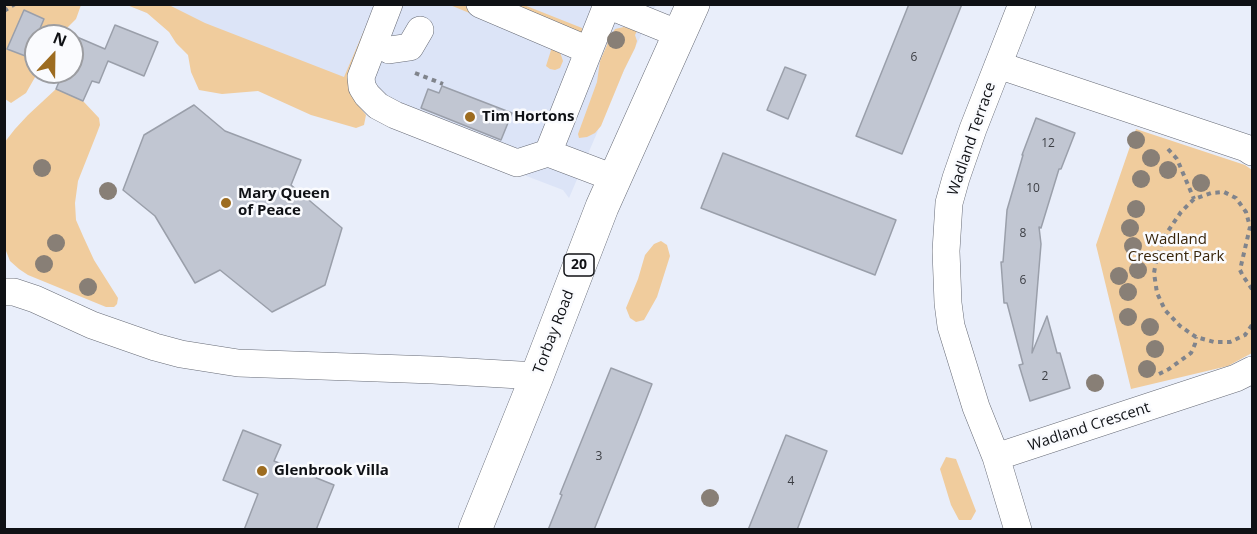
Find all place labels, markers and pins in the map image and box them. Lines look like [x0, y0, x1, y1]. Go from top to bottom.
place label: Tim Hortons [482, 108, 575, 126]
marker: Tim Hortons [463, 110, 477, 124]
place label: Mary Queen of Peace [238, 185, 330, 220]
marker: Mary Queen of Peace [219, 196, 233, 210]
place label: Glenbrook Villa [274, 462, 389, 480]
marker: Glenbrook Villa [255, 464, 269, 478]

